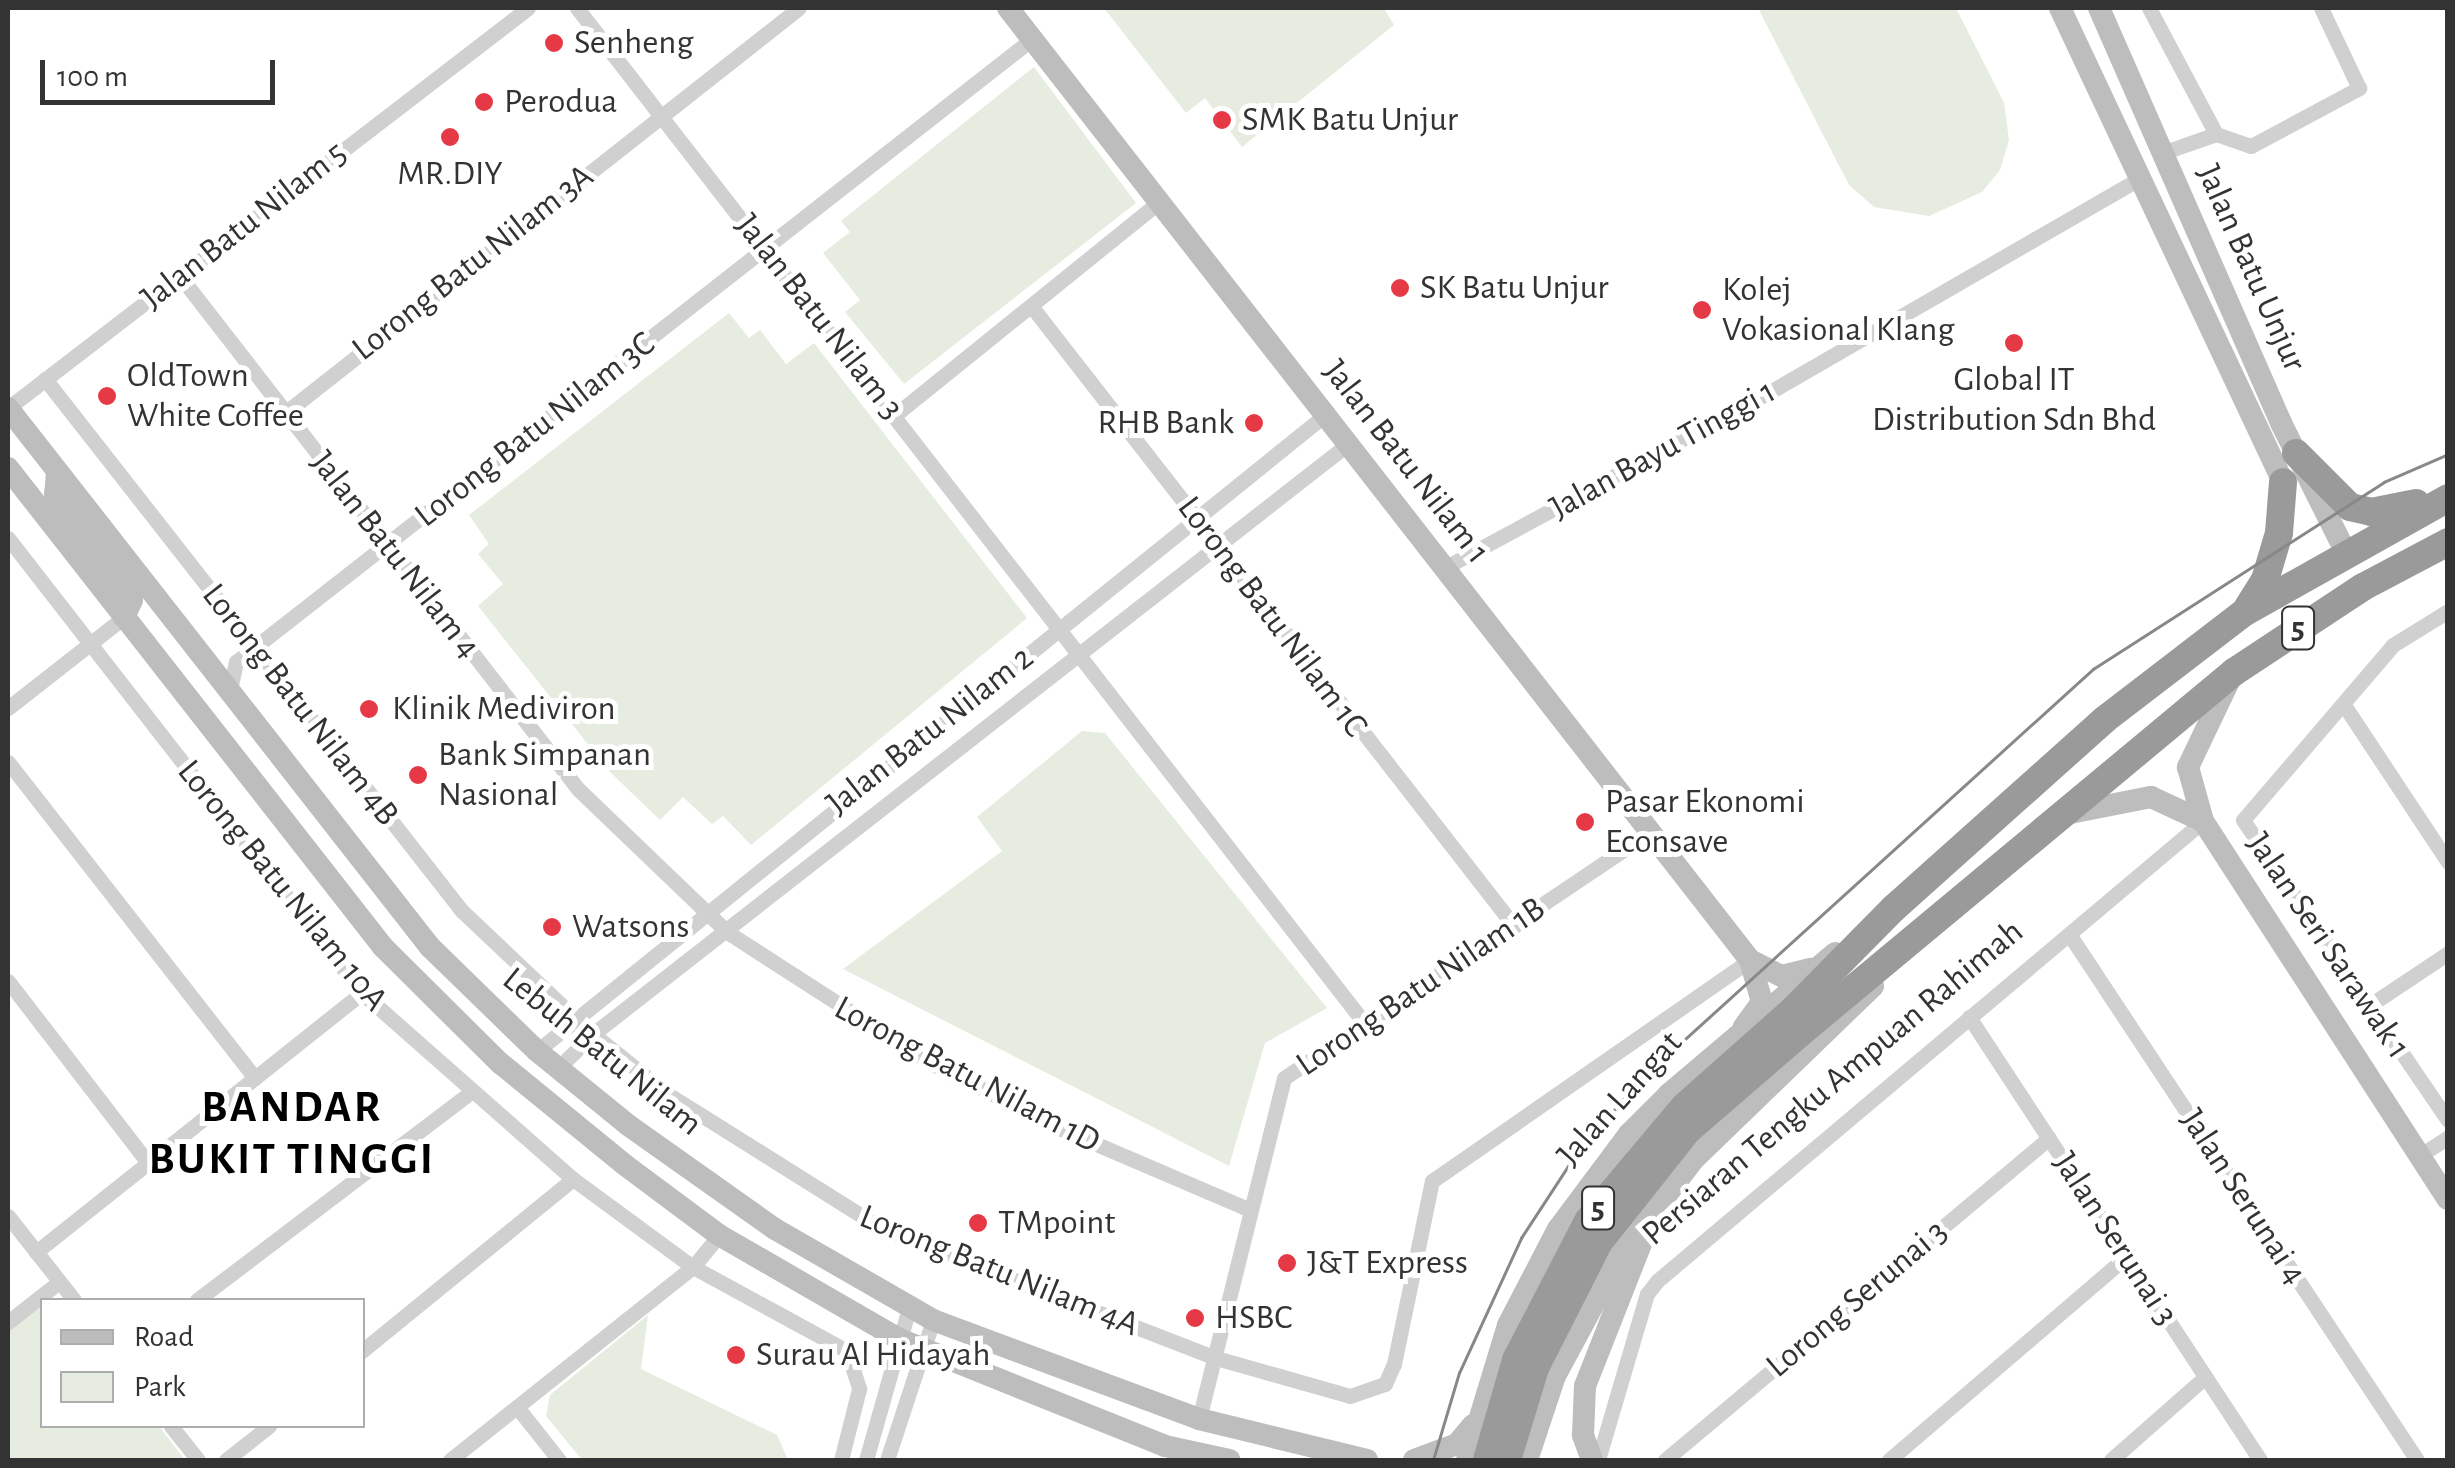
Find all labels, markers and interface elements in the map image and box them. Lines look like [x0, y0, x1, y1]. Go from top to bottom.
place label: Senheng [574, 22, 693, 64]
marker: Senheng [543, 32, 565, 54]
scale bar [45, 40, 280, 102]
text: 100 m [57, 62, 128, 92]
place label: Perodua [504, 81, 617, 123]
marker: Perodua [473, 91, 495, 113]
place label: SMK Batu Unjur [1242, 99, 1458, 141]
marker: SMK Batu Unjur [1211, 109, 1233, 131]
marker: MR.DIY [439, 126, 461, 148]
street label: Jalan Batu Nilam 5 [133, 133, 355, 319]
place label: MR.DIY [397, 153, 503, 195]
street label: Lorong Batu Nilam 3A [344, 156, 602, 370]
street label: Jalan Batu Unjur [2187, 158, 2315, 378]
street label: Jalan Batu Nilam 3 [726, 206, 912, 428]
place label: SK Batu Unjur [1420, 267, 1609, 309]
place label: Kolej Vokasional Klang [1722, 269, 1954, 351]
marker: SK Batu Unjur [1389, 277, 1411, 299]
marker: Kolej Vokasional Klang [1691, 299, 1713, 321]
street label: Lorong Batu Nilam 3C [407, 323, 663, 537]
marker: Global IT Distribution Sdn Bhd [2003, 332, 2025, 354]
street label: Jalan Batu Nilam 1 [1313, 352, 1499, 572]
place label: OldTown White Coffee [127, 355, 304, 437]
place label: Global IT Distribution Sdn Bhd [1872, 359, 2156, 441]
street label: Jalan Bayu Tinggi 1 [1543, 371, 1783, 529]
marker: OldTown White Coffee [96, 385, 118, 407]
place label: RHB Bank [1097, 402, 1234, 444]
marker: RHB Bank [1243, 412, 1265, 434]
street label: Jalan Batu Nilam 4 [301, 443, 489, 667]
street label: Lorong Batu Nilam 1C [1168, 488, 1376, 746]
street label: Lorong Batu Nilam 4B [192, 575, 408, 835]
road number: 5 [2280, 601, 2316, 655]
street label: Jalan Batu Nilam 2 [818, 637, 1042, 825]
place label: Klinik Mediviron [392, 688, 616, 730]
marker: Klinik Mediviron [356, 696, 382, 722]
place label: Bank Simpanan Nasional [438, 734, 651, 816]
street label: Lorong Batu Nilam 10A [168, 752, 396, 1020]
marker: Bank Simpanan Nasional [407, 764, 429, 786]
place label: Pasar Ekonomi Econsave [1605, 781, 1805, 863]
marker: Pasar Ekonomi Econsave [1574, 811, 1596, 833]
street label: Jalan Seri Sarawak 1 [2237, 825, 2419, 1067]
street label: Lorong Batu Nilam 1B [1289, 888, 1553, 1086]
place label: Watsons [572, 906, 689, 948]
street label: Persiaran Tengku Ampuan Rahimah [1634, 911, 2032, 1255]
marker: Watsons [541, 916, 563, 938]
street label: Lebuh Batu Nilam [494, 959, 710, 1145]
street label: Lorong Batu Nilam 1D [827, 987, 1107, 1163]
street label: Jalan Langat [1549, 1023, 1691, 1175]
district label: BANDAR BUKIT TINGGI [148, 1081, 436, 1187]
street label: Jalan Serunai 4 [2171, 1101, 2315, 1293]
street label: Jalan Serunai 3 [2043, 1144, 2187, 1334]
road number: 5 [1580, 1181, 1616, 1235]
street label: Lorong Batu Nilam 4A [853, 1196, 1145, 1346]
place label: TMpoint [998, 1202, 1115, 1244]
street label: Lorong Serunai 3 [1758, 1211, 1956, 1387]
marker: TMpoint [967, 1212, 989, 1234]
place label: J&T Express [1307, 1242, 1468, 1284]
marker: J&T Express [1276, 1252, 1298, 1274]
place label: HSBC [1215, 1297, 1292, 1339]
legend [40, 1298, 365, 1428]
marker: HSBC [1184, 1307, 1206, 1329]
text: Road [134, 1322, 194, 1352]
place label: Surau Al Hidayah [756, 1334, 990, 1376]
marker: Surau Al Hidayah [725, 1344, 747, 1366]
text: Park [134, 1372, 186, 1402]

